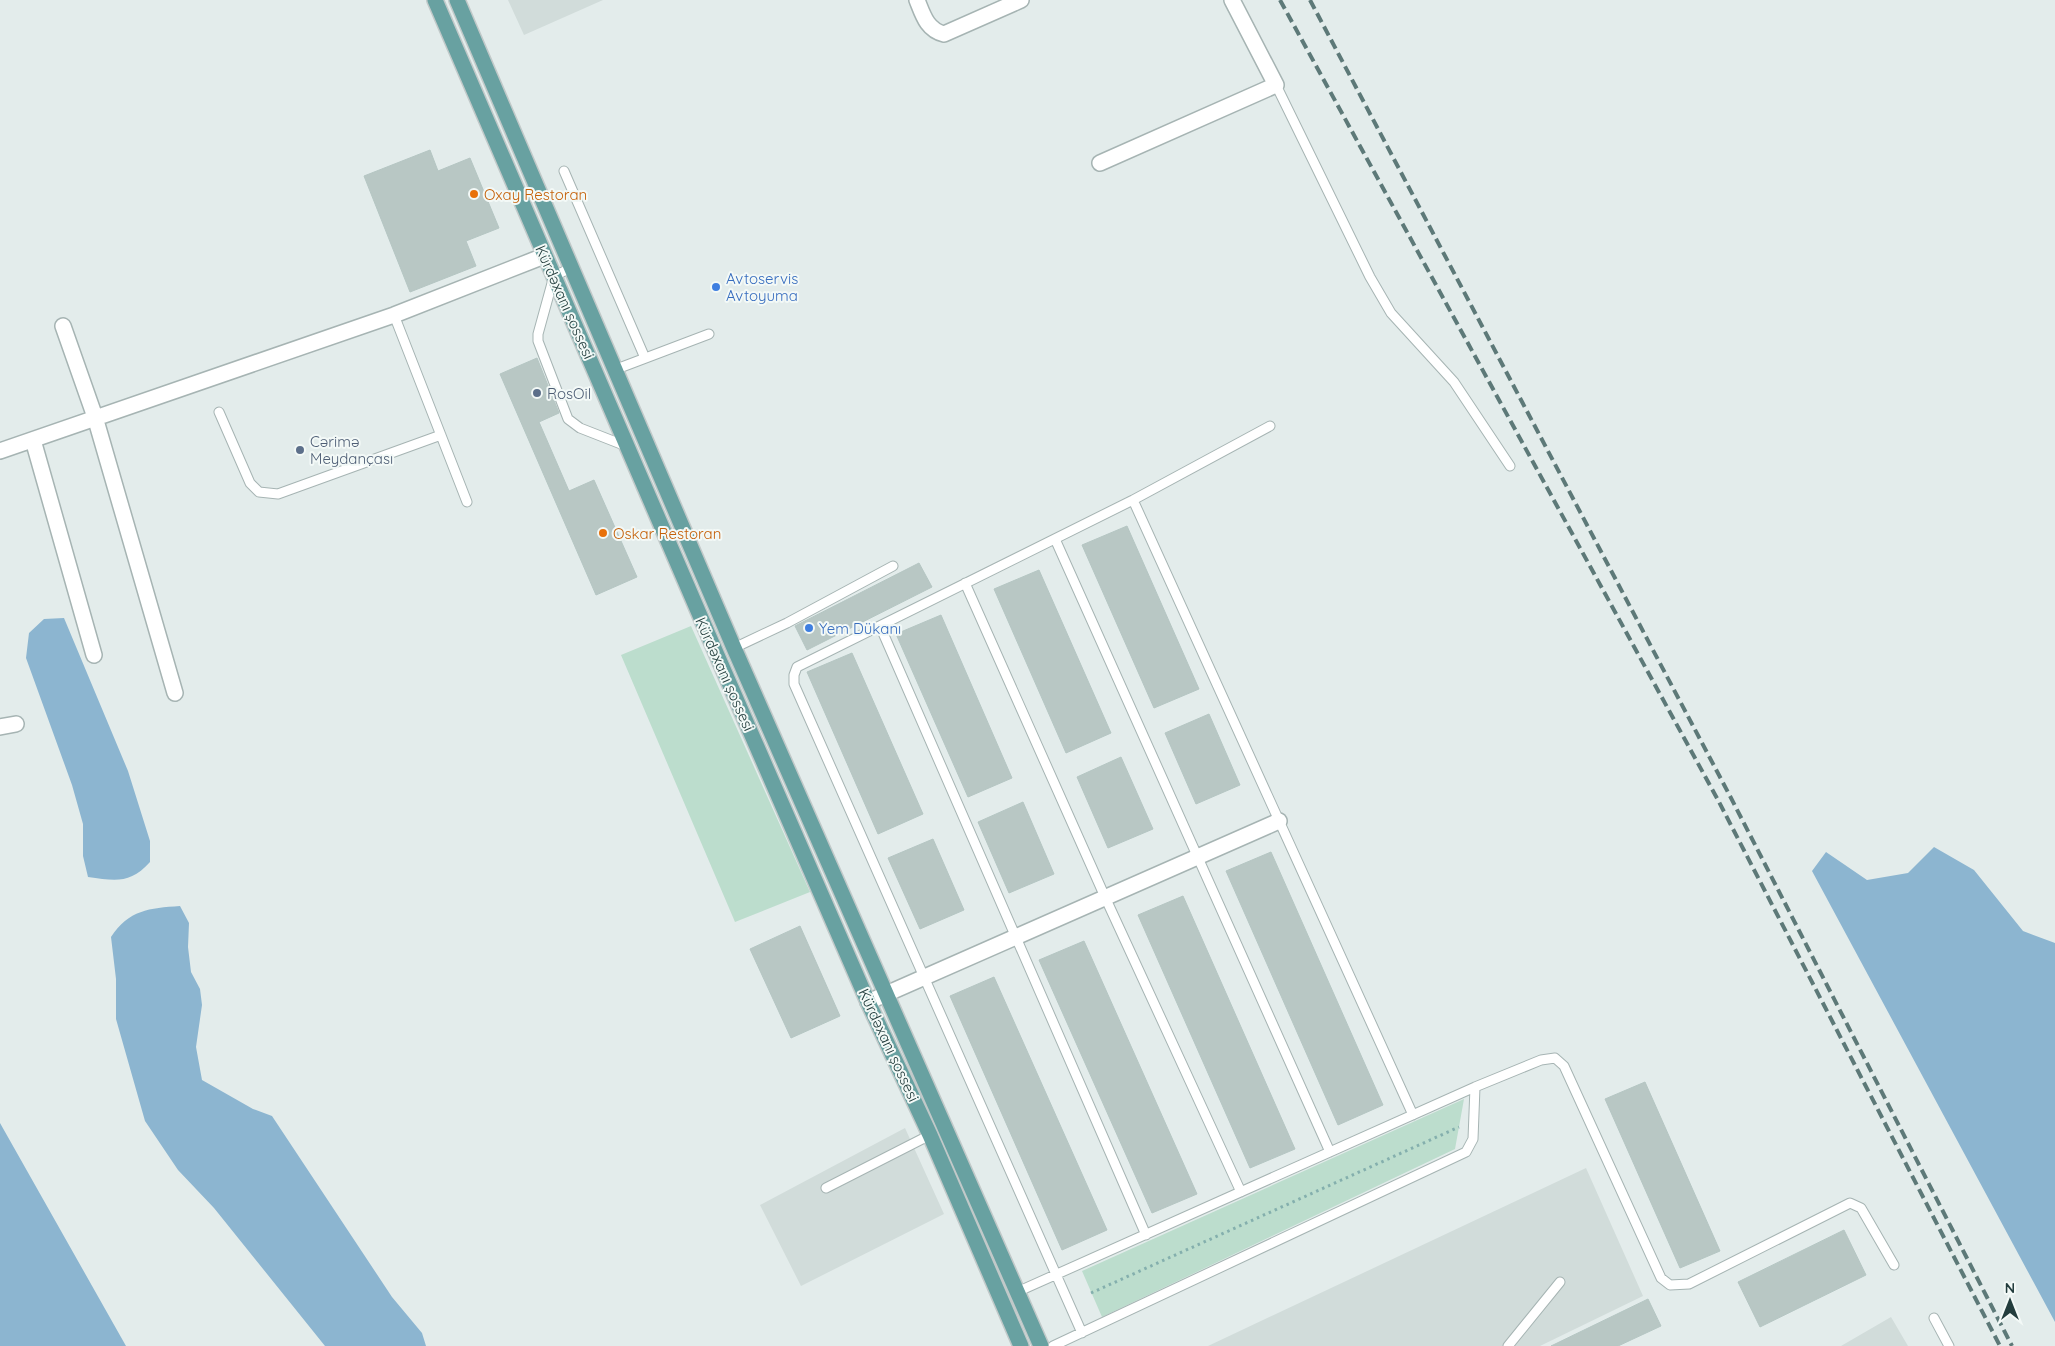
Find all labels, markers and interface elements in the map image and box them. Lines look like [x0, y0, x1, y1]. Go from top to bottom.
place label: Oxay Restoran [484, 185, 587, 204]
marker: Oxay Restoran [468, 188, 480, 200]
street label: Kürdəxanı şossesi [531, 242, 599, 362]
place label: Avtoservis Avtoyuma [726, 269, 798, 305]
marker: Avtoservis Avtoyuma [710, 281, 722, 293]
place label: RosOil [547, 384, 591, 403]
marker: RosOil [531, 387, 543, 399]
place label: Cərimə Meydançası [310, 432, 393, 468]
marker: Cərimə Meydançası [294, 444, 306, 456]
place label: Oskar Restoran [613, 524, 721, 543]
marker: Oskar Restoran [597, 527, 609, 539]
street label: Kürdəxanı şossesi [691, 614, 759, 734]
place label: Yem Dükanı [819, 619, 901, 638]
marker: Yem Dükanı [803, 622, 815, 634]
street label: Kürdəxanı şossesi [854, 985, 924, 1105]
north arrow [1985, 1276, 2035, 1326]
text: N [2005, 1279, 2015, 1297]

